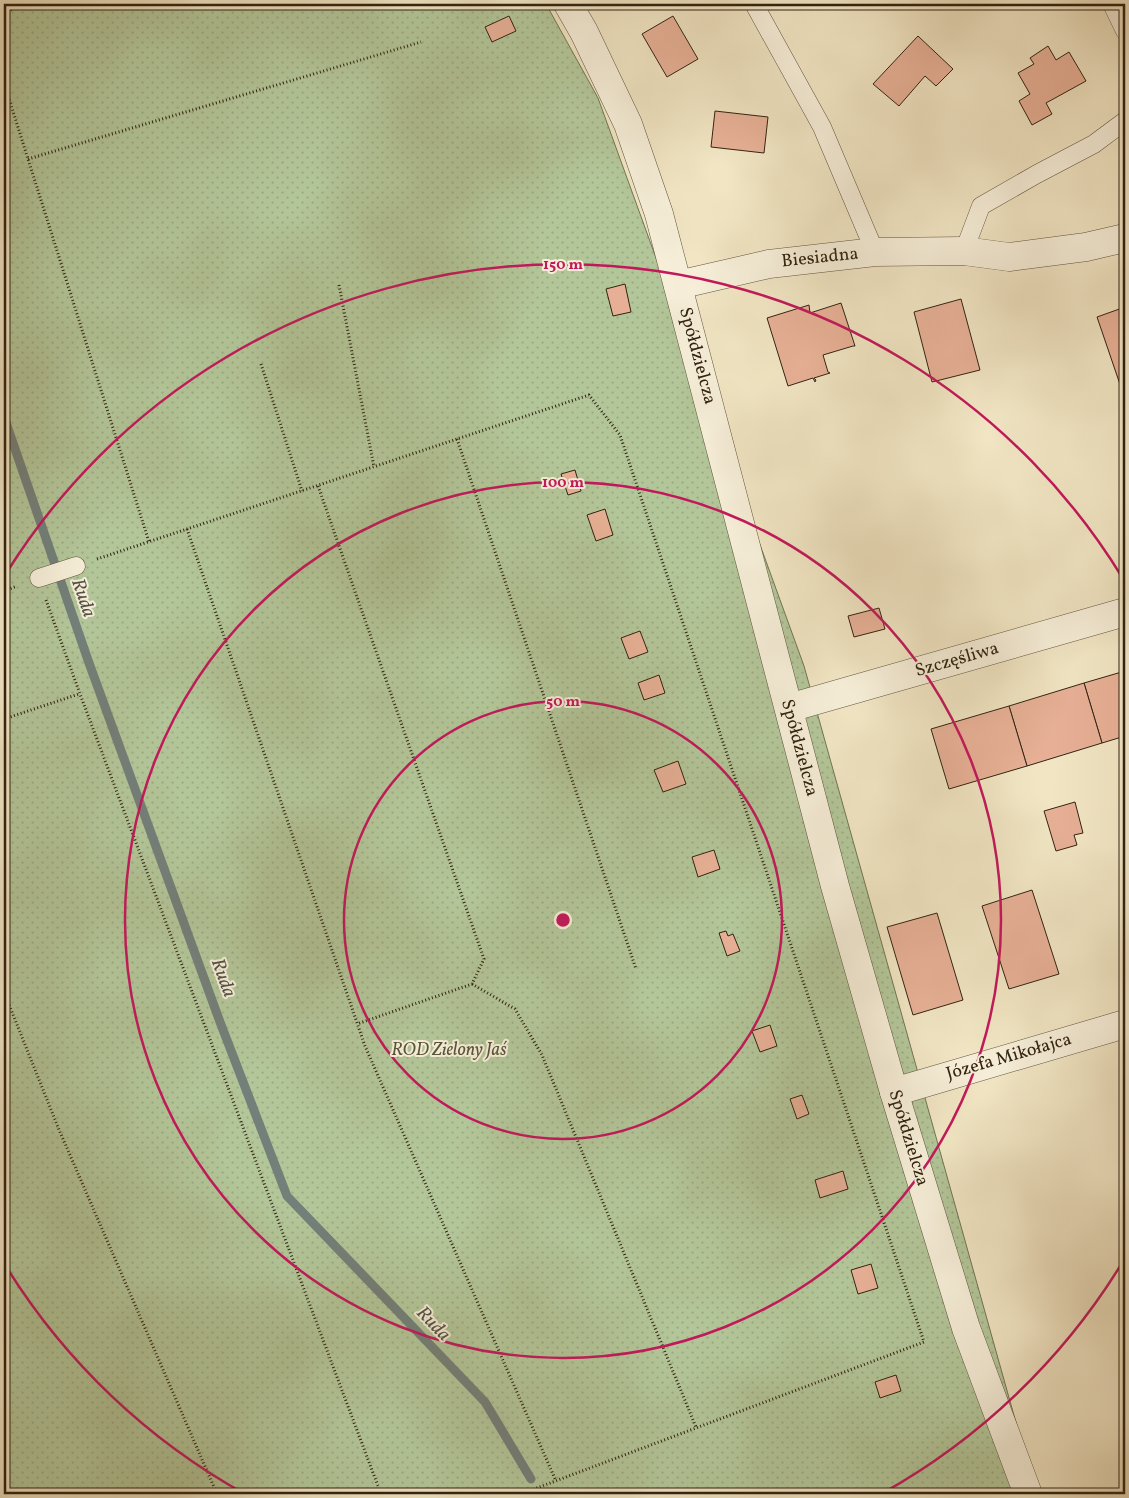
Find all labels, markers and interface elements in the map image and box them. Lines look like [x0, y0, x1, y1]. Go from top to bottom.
street label: Biesiadna [780, 242, 860, 274]
text: 150 m [543, 255, 583, 276]
street label: Spółdzielcza [672, 305, 722, 407]
text: 100 m [542, 473, 585, 494]
water label: Ruda [64, 575, 102, 621]
street label: Szczęśliwa [912, 636, 1002, 684]
text: 50 m [546, 692, 580, 713]
street label: Spółdzielcza [774, 697, 824, 799]
centre of rings [554, 911, 572, 929]
water label: Ruda [204, 955, 242, 1001]
street label: Józefa Mikołajca [943, 1027, 1075, 1087]
park label: ROD Zielony Jaś [391, 1038, 508, 1063]
street label: Spółdzielcza [881, 1087, 935, 1189]
water label: Ruda [410, 1301, 456, 1347]

